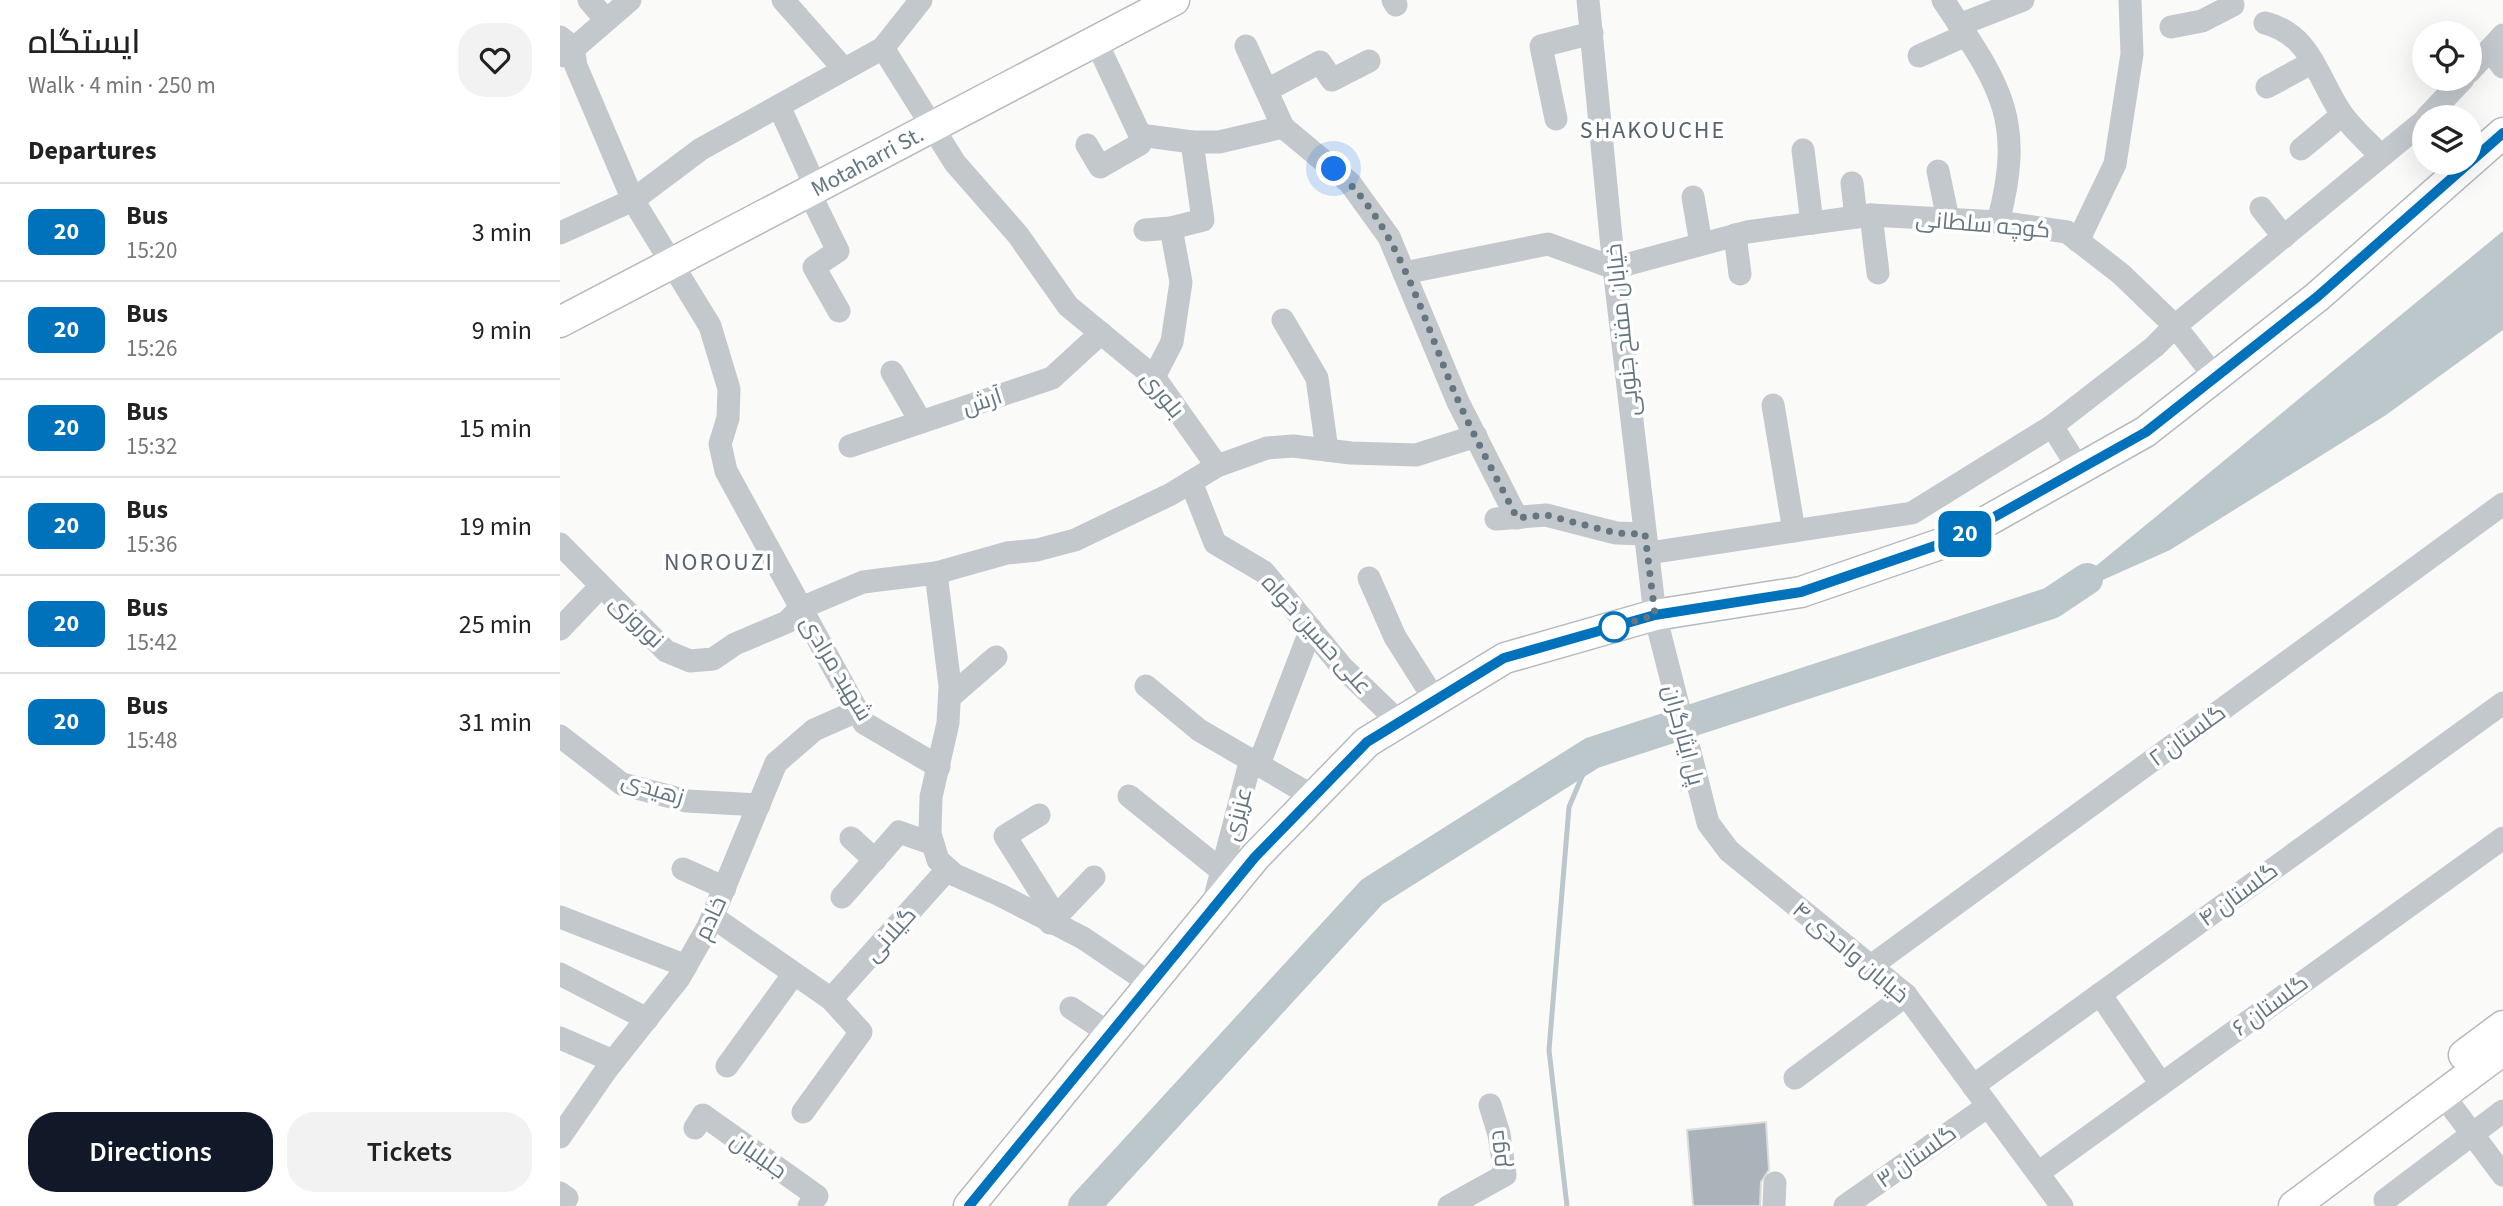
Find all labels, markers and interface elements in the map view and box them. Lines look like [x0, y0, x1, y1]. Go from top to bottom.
text: ایستگاه [28, 19, 141, 66]
map controls [2412, 21, 2482, 175]
button: locate [2412, 21, 2482, 91]
button: heart [458, 23, 532, 97]
text: Walk · 4 min · 250 m [28, 69, 216, 102]
button: layers [2412, 105, 2482, 175]
district label: SHAKOUCHE [1580, 113, 1726, 148]
street label: Motaharri St. [805, 118, 929, 205]
text: Departures [28, 132, 156, 169]
your location [1316, 151, 1351, 186]
text: Bus [126, 197, 168, 234]
street label: کوچه سلطانی [1914, 202, 2052, 247]
text: 20 [54, 214, 79, 249]
text: 3 min [472, 214, 532, 251]
text: 15:20 [126, 234, 177, 267]
street label: خیابان مفتح جنوبی [1597, 242, 1648, 418]
text: Bus [126, 295, 168, 332]
text: 20 [54, 312, 79, 347]
text: 9 min [472, 312, 532, 349]
text: 15:26 [126, 332, 177, 365]
street label: بلوری [1133, 363, 1192, 425]
street label: آرش [958, 380, 1006, 423]
text: Bus [126, 393, 168, 430]
text: 20 [54, 410, 79, 445]
text: 15 min [459, 410, 532, 447]
text: 15:32 [126, 430, 177, 463]
text: Bus [126, 491, 168, 528]
text: 20 [54, 508, 79, 543]
text: 19 min [459, 508, 532, 545]
line badge: 20 [1934, 511, 1996, 557]
text: 20 [1952, 516, 1978, 551]
text: 15:36 [126, 528, 177, 561]
district label: NOROUZI [664, 545, 774, 580]
street label: علی حسین خواه [1254, 567, 1380, 702]
street label: نوروزی [602, 587, 671, 656]
text: Bus [126, 589, 168, 626]
text: 20 [54, 606, 79, 641]
text: 25 min [459, 606, 532, 643]
street label: شهید مرادی [792, 609, 881, 727]
unlabelled marker [1599, 612, 1629, 642]
text: 15:42 [126, 626, 177, 659]
street label: پل ایثارگران [1654, 681, 1713, 789]
text: Bus [126, 687, 168, 724]
street label: گلستان ۲ [2142, 696, 2233, 775]
text: 20 [54, 704, 79, 739]
text: 31 min [459, 704, 532, 741]
text: 15:48 [126, 724, 177, 757]
street label: زهیدی [617, 763, 688, 814]
street label: عزیزی [1215, 784, 1260, 845]
street label: گلستان ۴ [2192, 854, 2285, 935]
street label: خادم [686, 891, 735, 946]
street label: خیابان واحدی ۴ [1785, 894, 1916, 1011]
street label: گیلانی [857, 899, 924, 969]
street label: گلستان ۶ [2225, 967, 2315, 1044]
button: Directions [28, 1112, 273, 1192]
button: Tickets [287, 1112, 532, 1192]
street label: گلستان ۳ [1869, 1117, 1963, 1196]
street label: جلیلیان [724, 1124, 794, 1187]
street label: دوم [1479, 1129, 1516, 1169]

